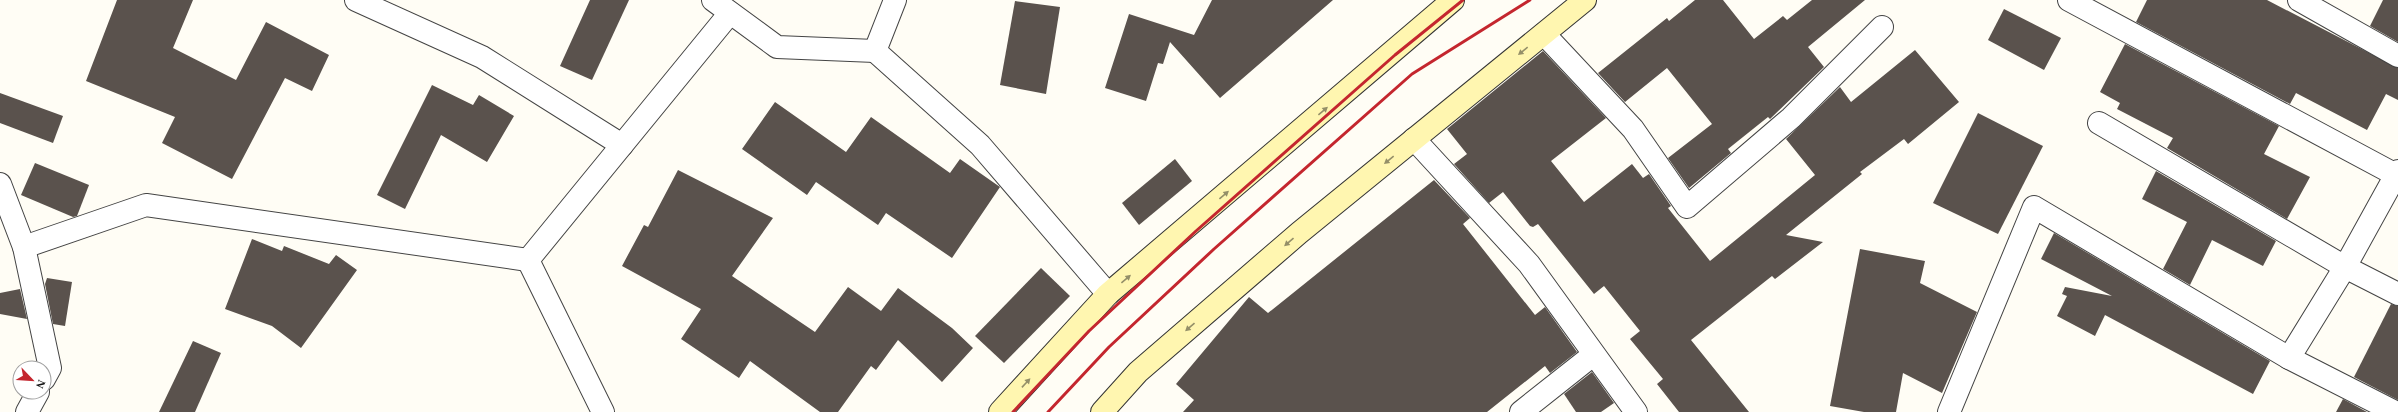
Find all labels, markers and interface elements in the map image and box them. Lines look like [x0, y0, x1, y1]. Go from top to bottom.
one-way arrow [1517, 47, 1528, 56]
one-way arrow [1318, 106, 1329, 115]
one-way arrow [1384, 155, 1395, 164]
one-way arrow [1220, 191, 1229, 200]
one-way arrow [1284, 237, 1293, 246]
one-way arrow [1120, 275, 1131, 284]
one-way arrow [1185, 322, 1195, 331]
north arrow [12, 360, 52, 400]
text: N [34, 378, 48, 390]
one-way arrow [1021, 378, 1031, 388]

